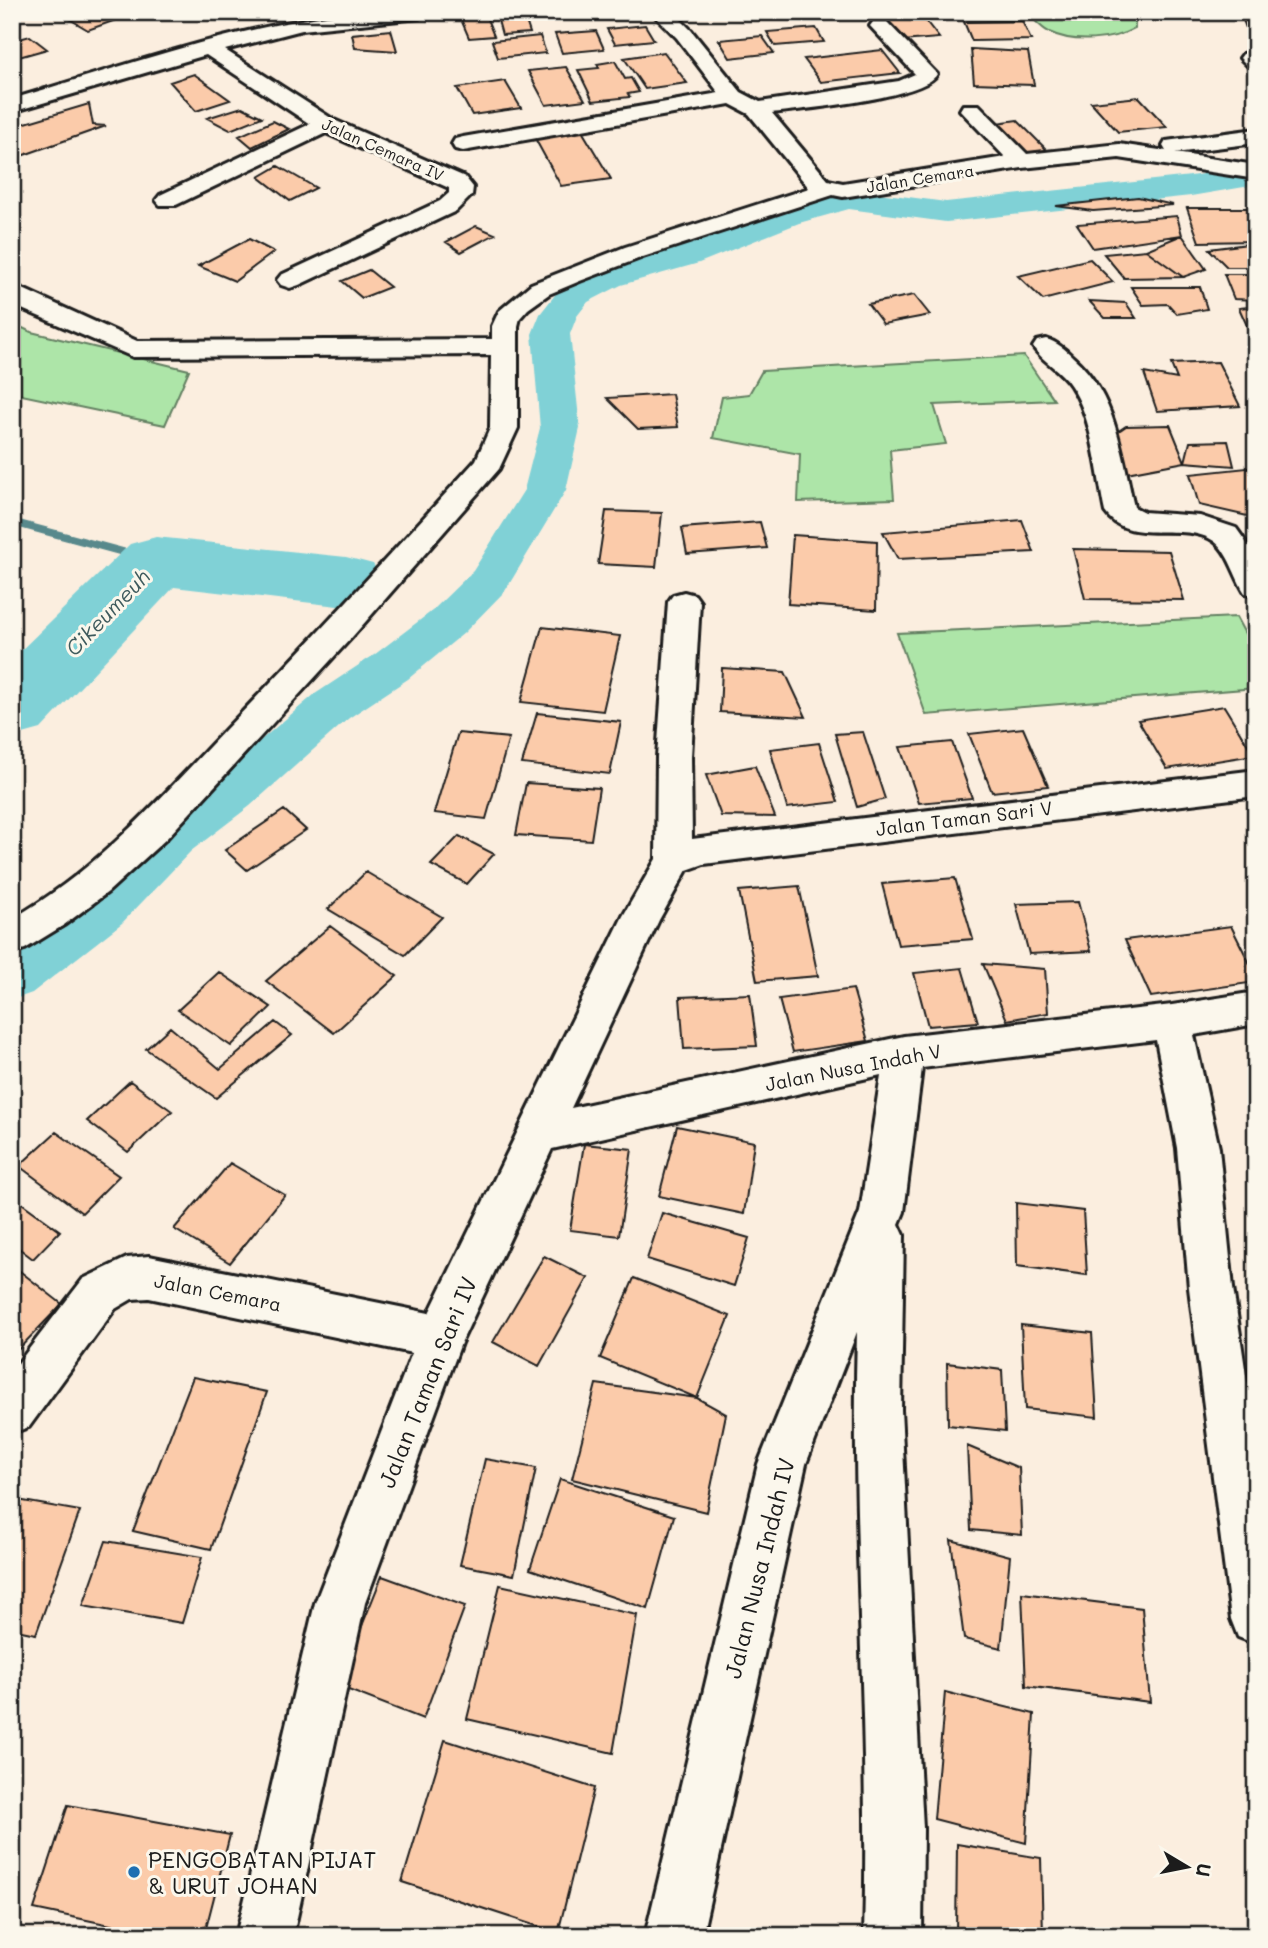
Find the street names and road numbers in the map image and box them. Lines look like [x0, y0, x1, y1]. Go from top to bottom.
street label: Jalan Cemara IV [319, 113, 447, 185]
street label: Jalan Cemara [865, 159, 975, 197]
street label: Jalan Taman Sari V [874, 795, 1054, 841]
street label: Jalan Nusa Indah V [763, 1038, 943, 1096]
street label: Jalan Cemara [152, 1267, 284, 1317]
street label: Jalan Taman Sari IV [371, 1272, 483, 1492]
street label: Jalan Nusa Indah IV [717, 1454, 801, 1682]

